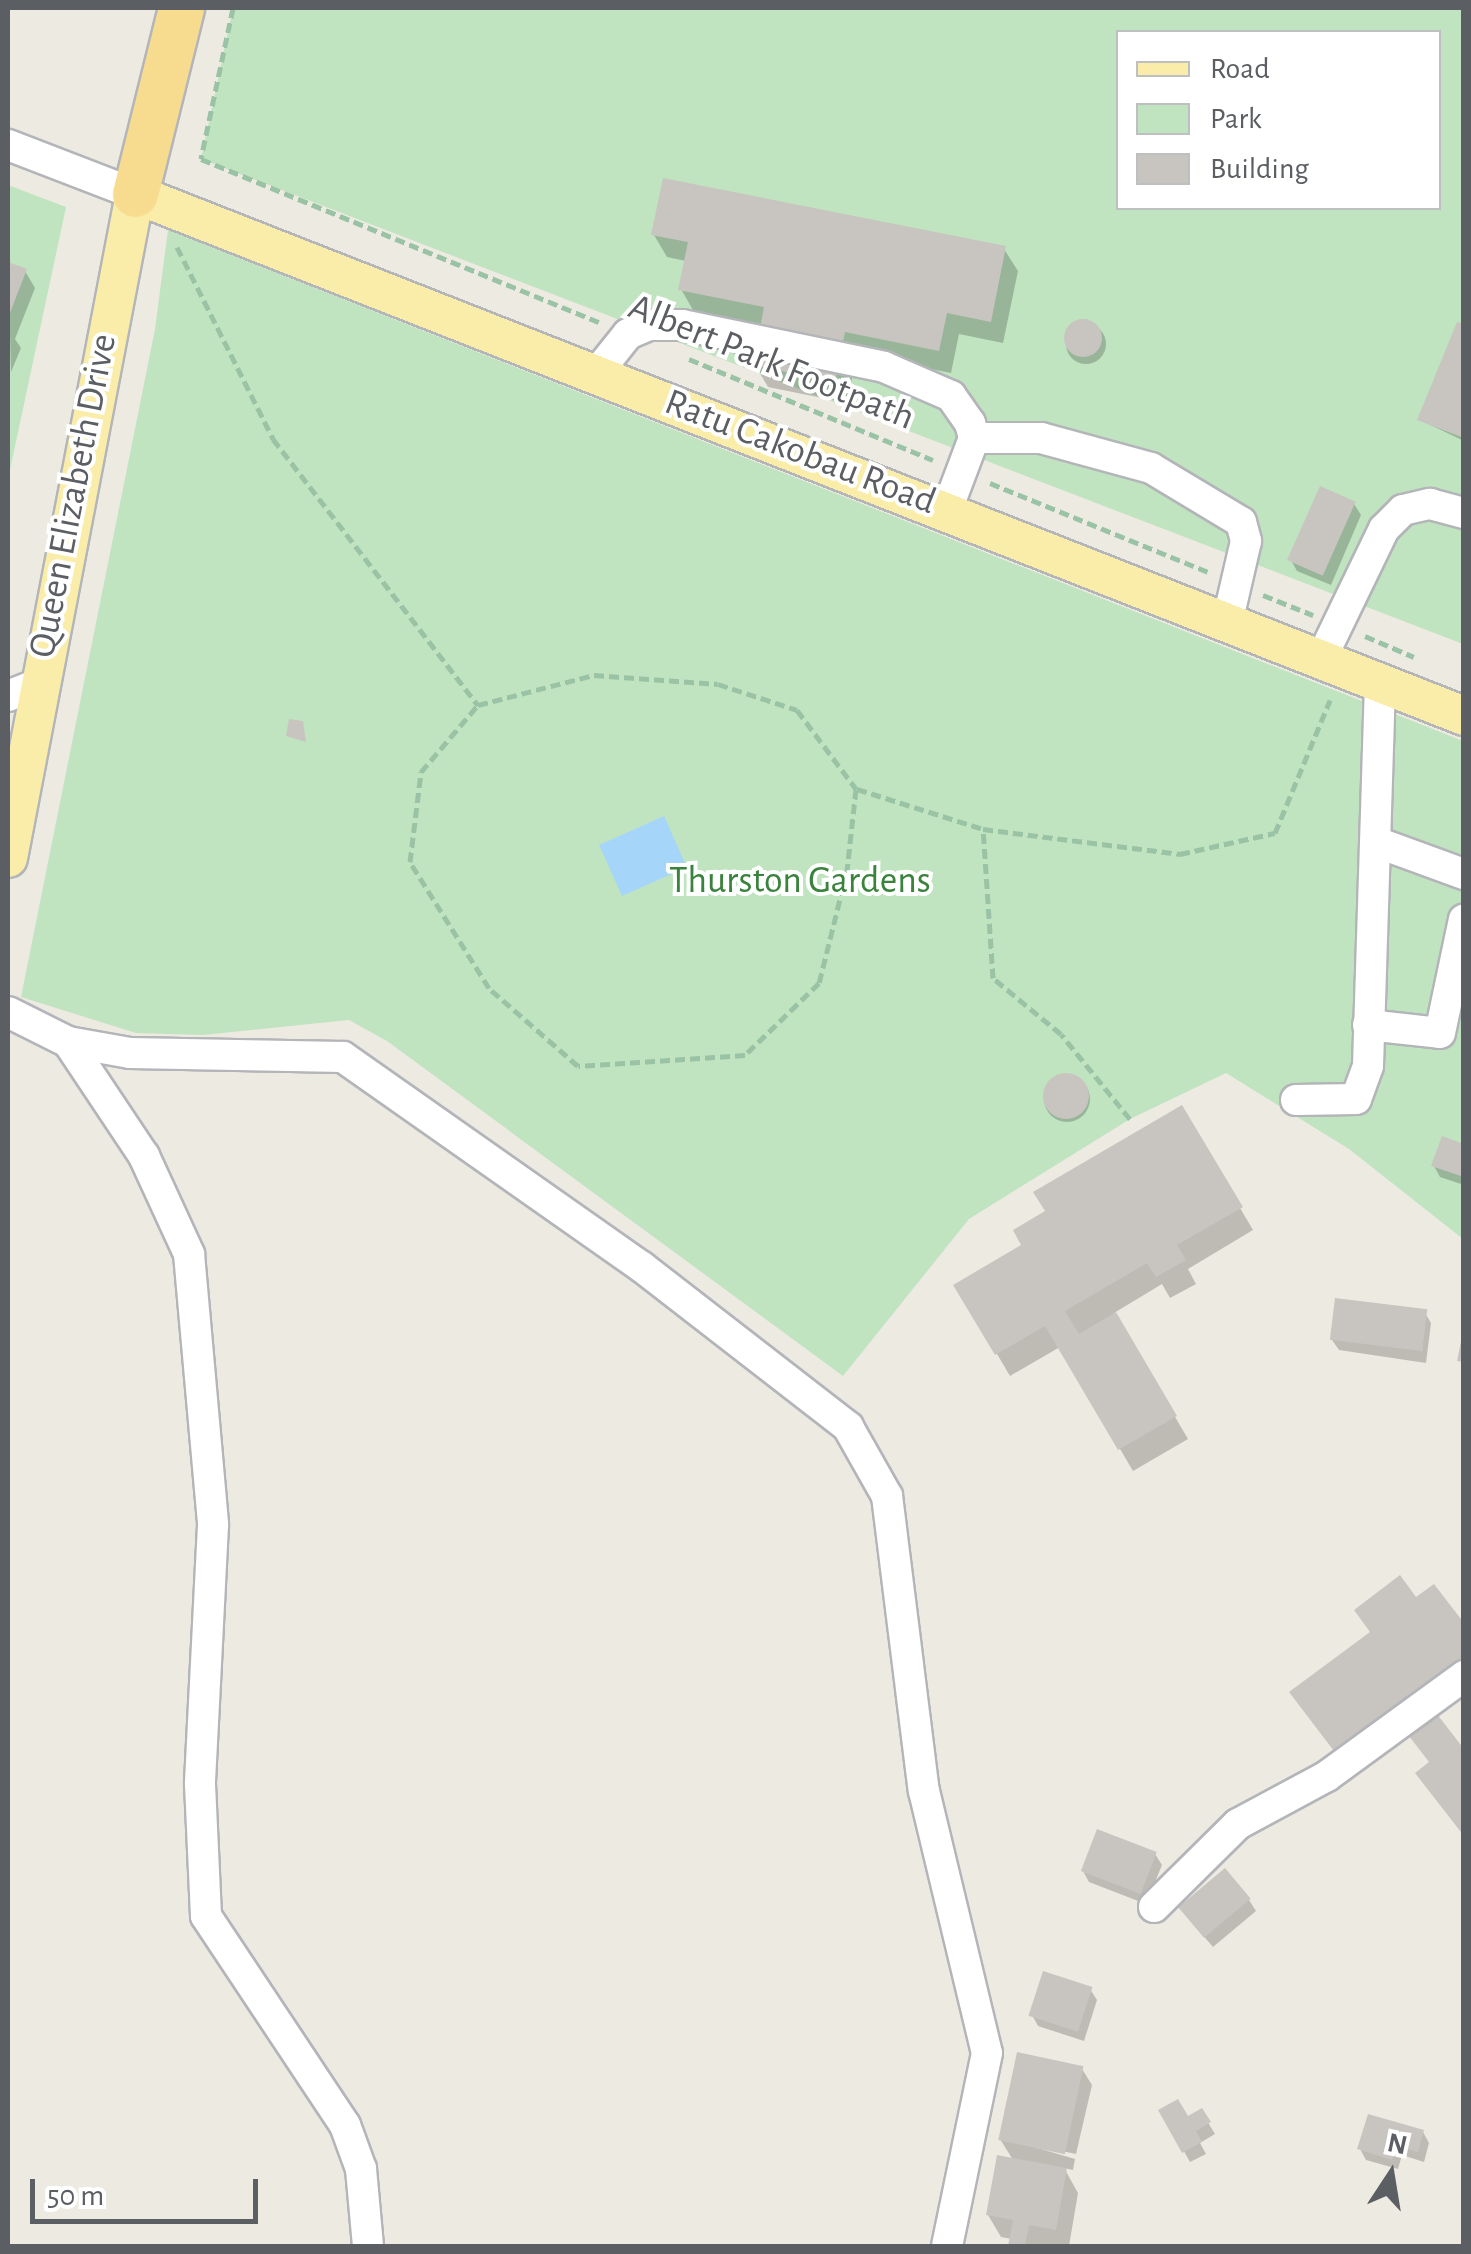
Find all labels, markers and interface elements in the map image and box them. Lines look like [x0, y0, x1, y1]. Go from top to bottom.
legend [1116, 30, 1441, 210]
text: Road [1210, 54, 1270, 84]
text: Park [1210, 104, 1262, 134]
text: Building [1210, 154, 1309, 184]
street label: Albert Park Footpath [621, 285, 921, 441]
street label: Queen Elizabeth Drive [20, 330, 128, 662]
street label: Ratu Cakobau Road [658, 380, 942, 526]
park label: Thurston Gardens [669, 859, 931, 905]
north arrow [1341, 2124, 1441, 2224]
text: N [1385, 2129, 1410, 2160]
scale bar [35, 2159, 262, 2221]
text: 50 m [47, 2181, 104, 2211]

